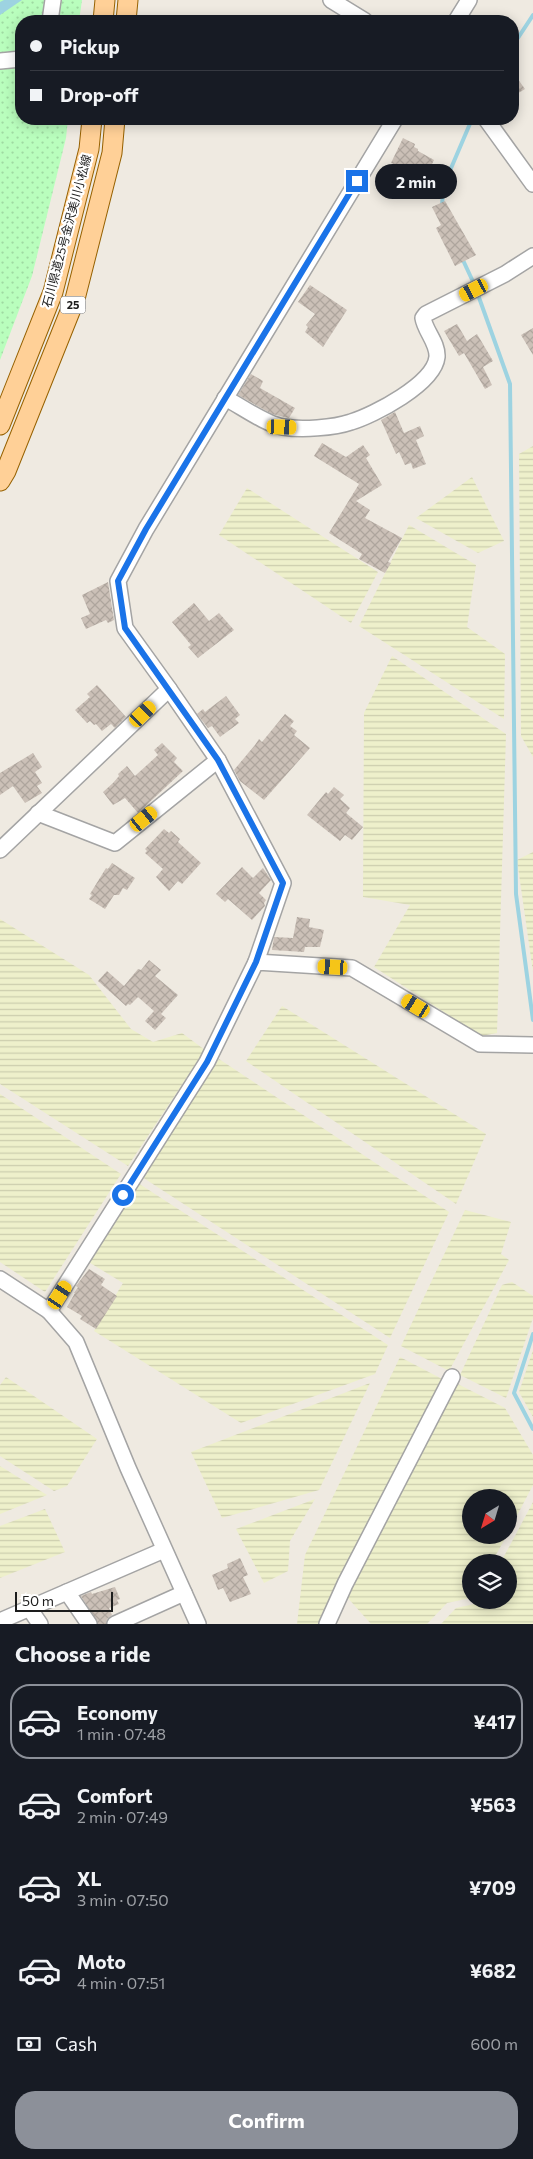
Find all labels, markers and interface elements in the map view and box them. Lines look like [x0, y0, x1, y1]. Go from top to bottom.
text: Pickup [60, 35, 120, 58]
text: Drop-off [60, 83, 139, 106]
street label: 石川県道25号金沢美川小松線 [40, 153, 94, 309]
callout: 2 min [374, 164, 457, 198]
route end [346, 170, 368, 192]
text: 2 min [396, 172, 436, 191]
car [457, 277, 490, 303]
road number: 25 [60, 296, 86, 314]
car [266, 419, 297, 435]
car [126, 698, 159, 730]
car [127, 804, 160, 834]
car [317, 959, 348, 975]
car [399, 992, 432, 1020]
route start [112, 1184, 134, 1206]
car [45, 1278, 74, 1312]
north arrow [462, 1489, 518, 1544]
map controls [462, 1489, 517, 1609]
button: layers [462, 1554, 517, 1609]
scale bar [15, 1589, 112, 1612]
text: 50 m [22, 1592, 54, 1609]
text: Choose a ride [15, 1640, 150, 1667]
icon: car [17, 1699, 62, 1744]
text: Economy [77, 1701, 158, 1724]
text: ¥417 [474, 1710, 516, 1733]
text: 1 min · 07:48 [77, 1724, 166, 1743]
icon: car [17, 1782, 62, 1827]
text: Comfort [77, 1784, 153, 1807]
text: ¥563 [470, 1793, 516, 1816]
text: 2 min · 07:49 [77, 1807, 168, 1826]
icon: car [17, 1865, 62, 1910]
text: XL [77, 1867, 102, 1890]
text: ¥709 [469, 1876, 516, 1899]
text: 3 min · 07:50 [77, 1890, 169, 1909]
icon: car [17, 1948, 62, 1993]
text: Moto [77, 1950, 126, 1973]
text: ¥682 [470, 1959, 516, 1982]
text: 4 min · 07:51 [77, 1973, 165, 1992]
icon: cash [15, 2030, 43, 2058]
text: Cash [55, 2032, 97, 2055]
text: 600 m [470, 2034, 518, 2053]
button: Confirm [15, 2091, 518, 2149]

